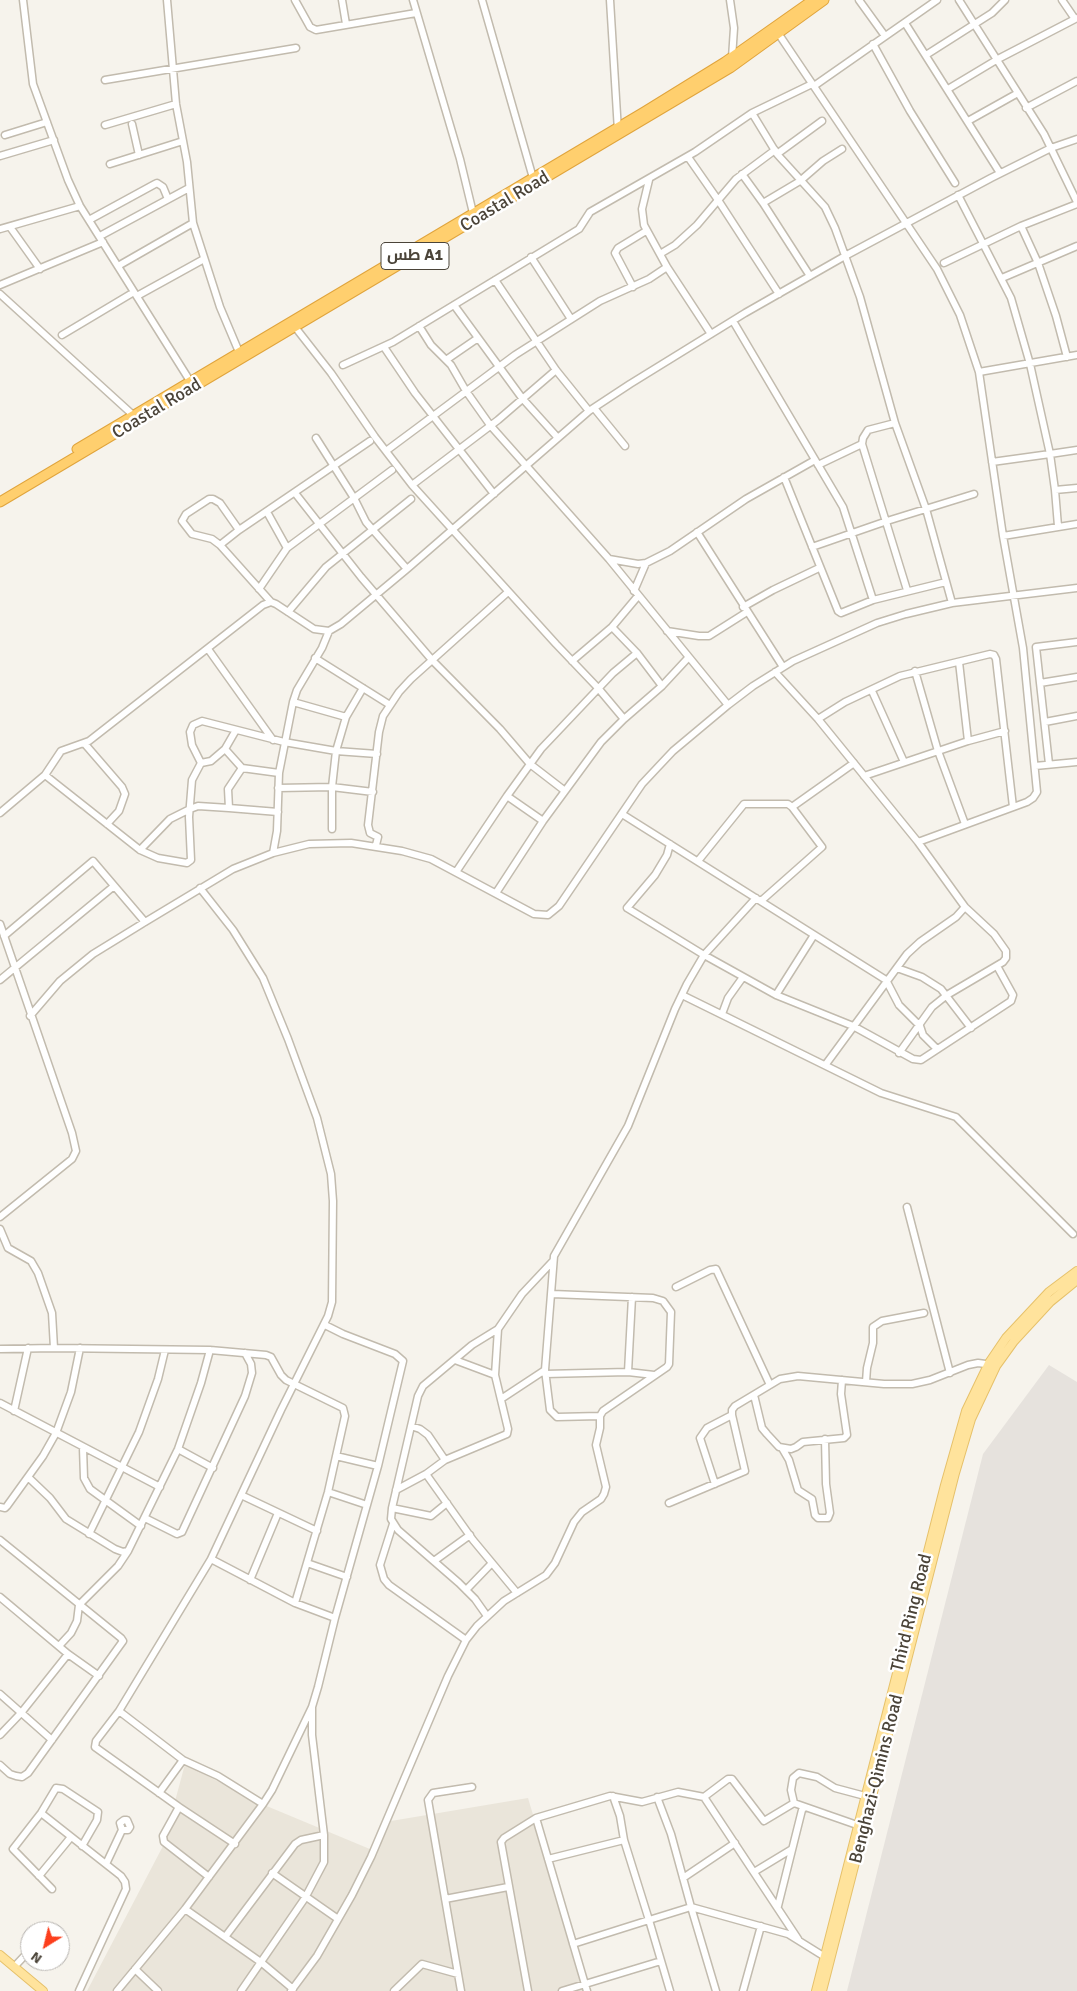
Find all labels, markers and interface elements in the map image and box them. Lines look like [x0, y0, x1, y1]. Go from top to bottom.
street label: Coastal Road [456, 167, 554, 237]
road number: طس A1 [381, 242, 449, 270]
street label: Coastal Road [108, 374, 206, 444]
street label: Third Ring Road [887, 1552, 937, 1674]
street label: Benghazi-Qimins Road [846, 1692, 908, 1866]
north arrow [20, 1921, 70, 1971]
text: N [28, 1948, 45, 1967]

